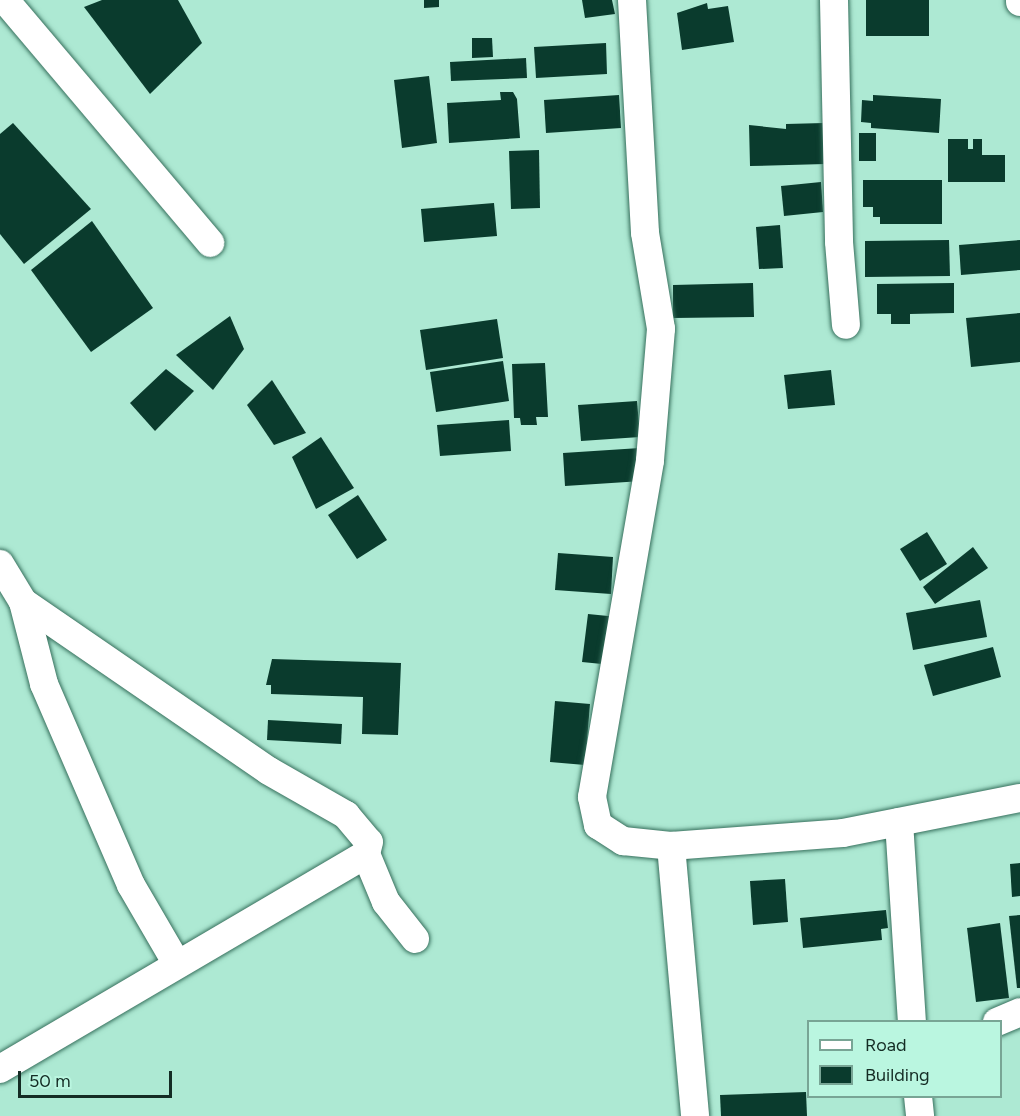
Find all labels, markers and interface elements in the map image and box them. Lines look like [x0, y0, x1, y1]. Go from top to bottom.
legend [807, 1020, 1002, 1098]
text: Road [865, 1034, 906, 1056]
scale bar [21, 1059, 176, 1097]
text: Building [865, 1064, 930, 1086]
text: 50 m [29, 1070, 71, 1092]

